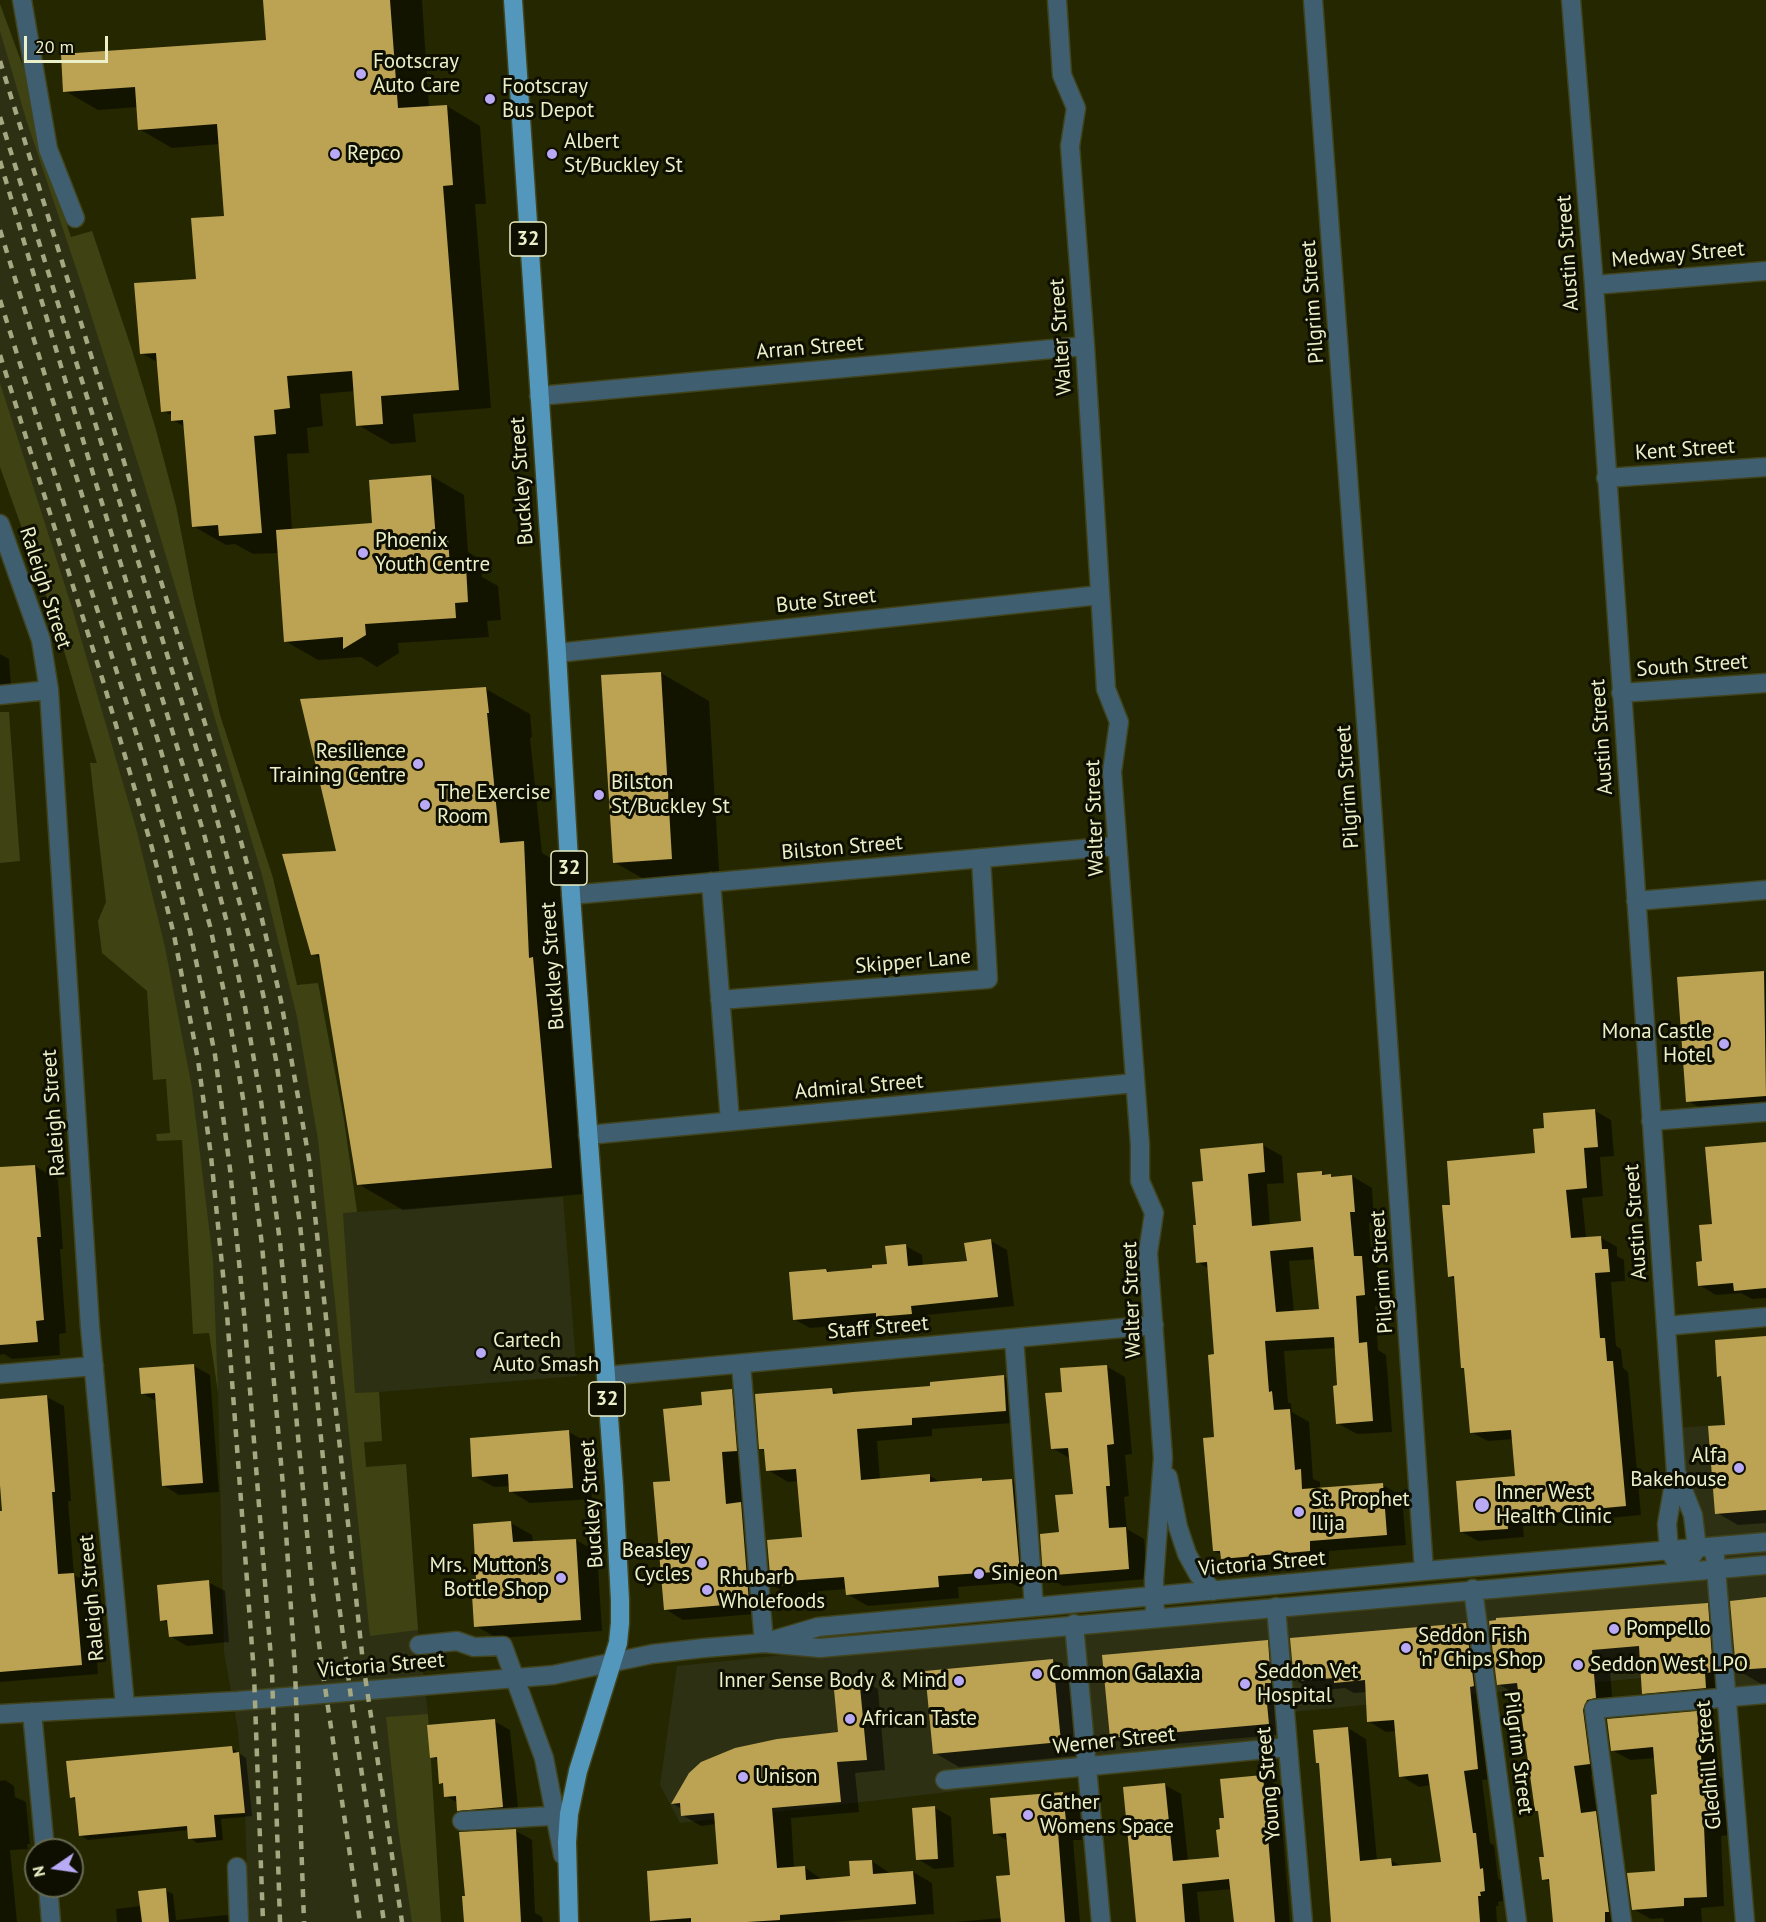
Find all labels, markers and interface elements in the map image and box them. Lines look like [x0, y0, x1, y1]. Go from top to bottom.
scale bar [27, 24, 111, 62]
text: 20 m [35, 35, 74, 58]
place label: Footscray Auto Care [373, 49, 460, 99]
marker: Footscray Auto Care [354, 67, 368, 81]
place label: Footscray Bus Depot [502, 74, 594, 124]
marker: Footscray Bus Depot [483, 92, 497, 106]
place label: Albert St/Buckley St [564, 129, 683, 179]
place label: Repco [347, 141, 401, 167]
marker: Repco [328, 147, 342, 161]
marker: Albert St/Buckley St [545, 147, 559, 161]
street label: Austin Street [1551, 194, 1585, 312]
road number: 32 [510, 222, 546, 256]
street label: Medway Street [1610, 237, 1746, 273]
street label: Pilgrim Street [1296, 239, 1330, 365]
street label: Walter Street [1044, 278, 1078, 396]
street label: Arran Street [755, 331, 865, 365]
street label: Buckley Street [505, 416, 539, 546]
street label: Kent Street [1634, 434, 1736, 466]
street label: Raleigh Street [13, 524, 77, 652]
place label: Phoenix Youth Centre [375, 528, 490, 578]
marker: Phoenix Youth Centre [356, 546, 370, 560]
street label: Bute Street [775, 583, 877, 619]
street label: South Street [1635, 650, 1749, 682]
street label: Austin Street [1585, 678, 1619, 796]
street label: Pilgrim Street [1331, 724, 1365, 850]
place label: Resilience Training Centre [270, 739, 406, 789]
marker: Resilience Training Centre [411, 757, 425, 771]
street label: Walter Street [1080, 759, 1110, 877]
place label: Bilston St/Buckley St [611, 770, 730, 820]
place label: The Exercise Room [437, 780, 550, 830]
marker: Bilston St/Buckley St [592, 788, 606, 802]
marker: The Exercise Room [418, 798, 432, 812]
street label: Bilston Street [780, 830, 904, 866]
road number: 32 [551, 851, 587, 885]
street label: Buckley Street [536, 901, 570, 1031]
street label: Skipper Lane [854, 944, 972, 980]
place label: Mona Castle Hotel [1602, 1019, 1712, 1069]
marker: Mona Castle Hotel [1717, 1037, 1731, 1051]
street label: Raleigh Street [37, 1049, 71, 1177]
street label: Admiral Street [794, 1069, 924, 1105]
street label: Austin Street [1619, 1163, 1653, 1281]
street label: Pilgrim Street [1365, 1209, 1399, 1335]
street label: Walter Street [1117, 1241, 1147, 1359]
street label: Staff Street [826, 1311, 930, 1345]
place label: Cartech Auto Smash [493, 1328, 599, 1378]
marker: Cartech Auto Smash [474, 1346, 488, 1360]
road number: 32 [589, 1382, 625, 1416]
street label: Buckley Street [575, 1439, 609, 1569]
place label: Alfa Bakehouse [1630, 1443, 1727, 1493]
marker: Alfa Bakehouse [1732, 1461, 1746, 1475]
place label: Inner West Health Clinic [1496, 1480, 1612, 1530]
place label: St. Prophet Ilija [1311, 1487, 1410, 1537]
marker: Inner West Health Clinic [1473, 1496, 1491, 1514]
marker: St. Prophet Ilija [1292, 1505, 1306, 1519]
street label: Raleigh Street [74, 1534, 110, 1662]
place label: Beasley Cycles [622, 1538, 690, 1588]
street label: Victoria Street [1197, 1546, 1327, 1582]
place label: Mrs. Mutton's Bottle Shop [430, 1553, 549, 1603]
marker: Beasley Cycles [695, 1556, 709, 1570]
place label: Sinjeon [991, 1561, 1058, 1587]
place label: Rhubarb Wholefoods [719, 1565, 825, 1615]
marker: Sinjeon [972, 1567, 986, 1581]
marker: Mrs. Mutton's Bottle Shop [554, 1571, 568, 1585]
marker: Rhubarb Wholefoods [700, 1583, 714, 1597]
place label: Pompello [1626, 1616, 1711, 1642]
marker: Pompello [1607, 1622, 1621, 1636]
place label: Seddon Fish 'n' Chips Shop [1418, 1623, 1543, 1673]
marker: Seddon Fish 'n' Chips Shop [1399, 1641, 1413, 1655]
street label: Victoria Street [316, 1648, 446, 1684]
place label: Seddon West LPO [1590, 1652, 1748, 1678]
marker: Seddon West LPO [1571, 1658, 1585, 1672]
place label: Seddon Vet Hospital [1257, 1659, 1358, 1709]
place label: Common Galaxia [1049, 1661, 1201, 1687]
marker: Common Galaxia [1030, 1667, 1044, 1681]
place label: Inner Sense Body & Mind [718, 1668, 947, 1694]
marker: Inner Sense Body & Mind [952, 1674, 966, 1688]
marker: Seddon Vet Hospital [1238, 1677, 1252, 1691]
street label: Pilgrim Street [1498, 1690, 1538, 1816]
street label: Gledhill Street [1691, 1699, 1727, 1831]
place label: African Taste [862, 1706, 977, 1732]
marker: African Taste [843, 1712, 857, 1726]
street label: Werner Street [1052, 1722, 1176, 1760]
street label: Young Street [1251, 1726, 1287, 1842]
place label: Unison [755, 1764, 817, 1790]
marker: Unison [736, 1770, 750, 1784]
place label: Gather Womens Space [1040, 1790, 1174, 1840]
marker: Gather Womens Space [1021, 1808, 1035, 1822]
north arrow [24, 1838, 84, 1898]
text: N [27, 1864, 49, 1879]

